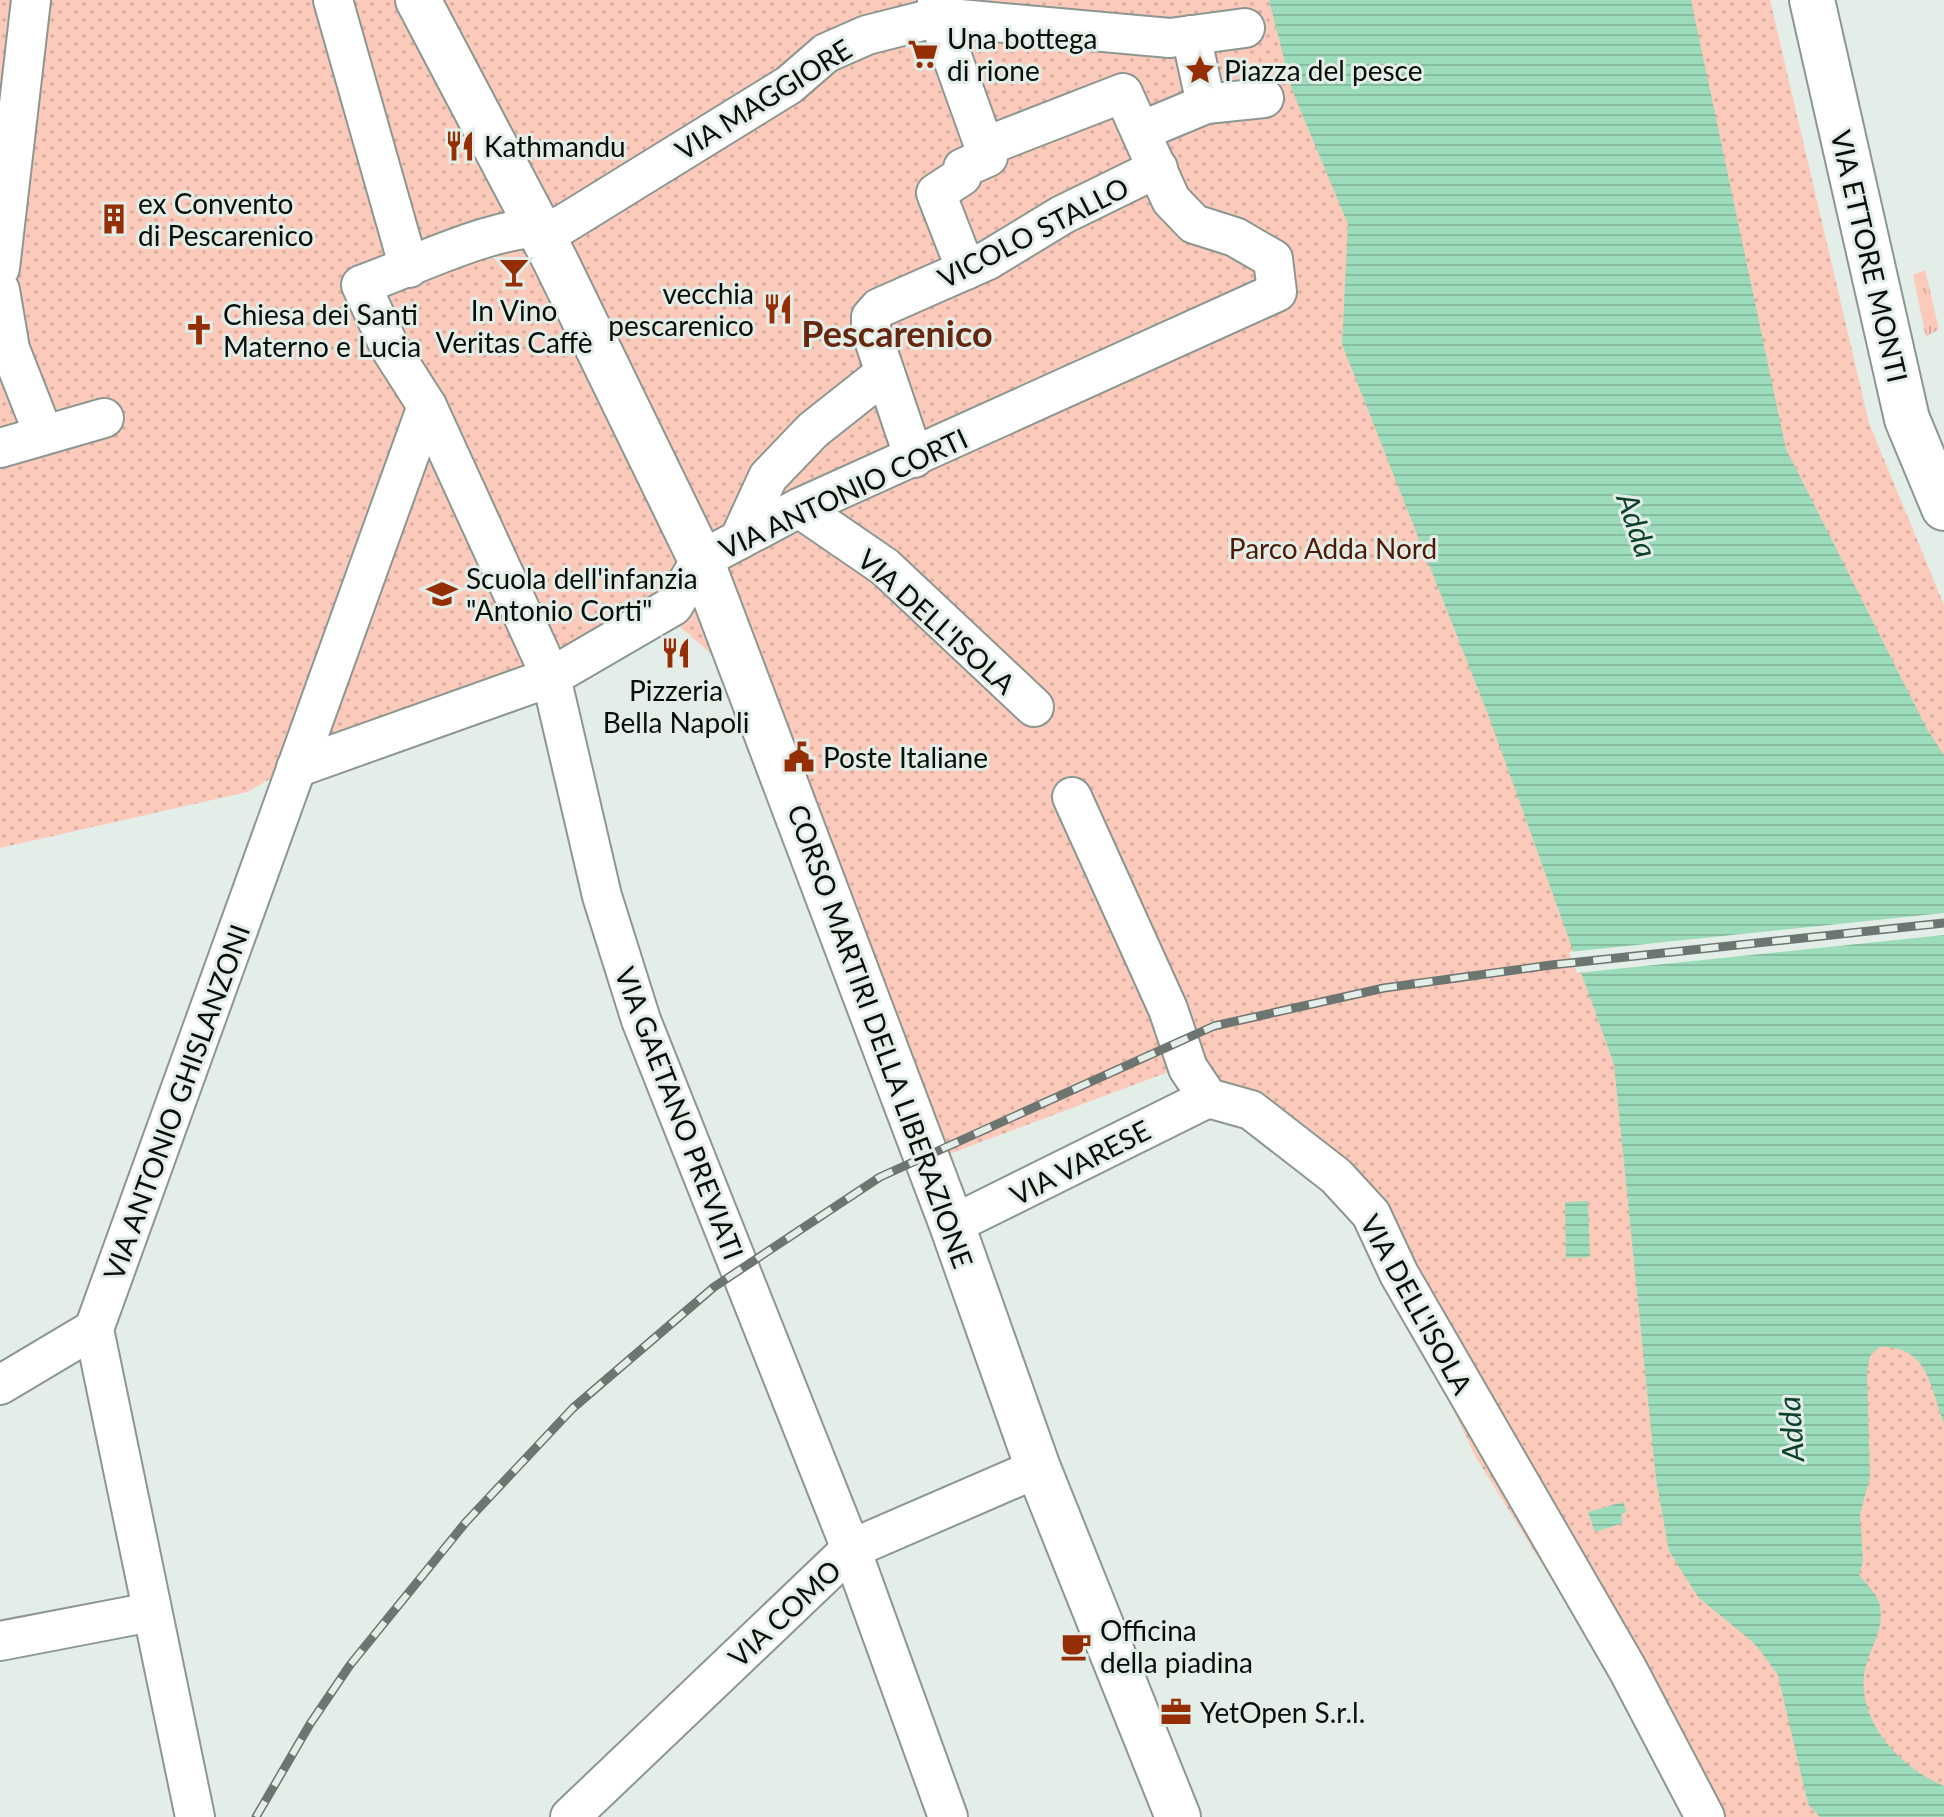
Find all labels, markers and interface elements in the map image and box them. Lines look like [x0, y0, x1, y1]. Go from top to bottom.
place label: Una bottega di rione [947, 21, 1098, 87]
street label: VIA MAGGIORE [669, 31, 857, 167]
supermarket icon: Una bottega di rione [906, 37, 940, 71]
place icon: Piazza del pesce [1183, 53, 1217, 87]
place label: Piazza del pesce [1224, 53, 1423, 87]
street label: VIA ETTORE MONTI [1824, 127, 1916, 385]
restaurant icon: Kathmandu [443, 129, 477, 163]
place label: Kathmandu [484, 129, 626, 163]
street label: VICOLO STALLO [932, 169, 1134, 295]
place label: ex Convento di Pescarenico [138, 186, 314, 252]
building icon: ex Convento di Pescarenico [97, 202, 131, 236]
bar icon: In Vino Veritas Caffè [497, 255, 531, 289]
place label: vecchia pescarenico [608, 276, 754, 342]
restaurant icon: vecchia pescarenico [761, 292, 795, 326]
place label: In Vino Veritas Caffè [435, 293, 593, 359]
place label: Chiesa dei Santi Materno e Lucia [223, 297, 421, 363]
district label: Pescarenico [801, 311, 993, 355]
church icon: Chiesa dei Santi Materno e Lucia [182, 313, 216, 347]
street label: VIA ANTONIO CORTI [713, 420, 973, 566]
water label: Adda [1610, 487, 1666, 562]
park label: Parco Adda Nord [1229, 531, 1437, 565]
street label: VIA DELL'ISOLA [851, 541, 1023, 701]
place label: Scuola dell'infanzia "Antonio Corti" [466, 561, 698, 627]
school or university icon: Scuola dell'infanzia "Antonio Corti" [425, 577, 459, 611]
restaurant icon: Pizzeria Bella Napoli [659, 636, 693, 670]
place label: Pizzeria Bella Napoli [603, 673, 749, 739]
public building icon: Poste Italiane [782, 740, 816, 774]
place label: Poste Italiane [823, 740, 988, 774]
street label: CORSO MARTIRI DELLA LIBERAZIONE [781, 800, 981, 1272]
street label: VIA ANTONIO GHISLANZONI [96, 920, 256, 1284]
street label: VIA GAETANO PREVIATI [608, 962, 752, 1264]
street label: VIA VARESE [1004, 1112, 1156, 1212]
street label: VIA DELL'ISOLA [1354, 1208, 1480, 1400]
water label: Adda [1770, 1395, 1810, 1464]
street label: VIA COMO [721, 1552, 847, 1674]
place label: Officina della piadina [1100, 1613, 1253, 1679]
cafe icon: Officina della piadina [1059, 1629, 1093, 1663]
office icon: YetOpen S.r.l. [1159, 1695, 1193, 1729]
place label: YetOpen S.r.l. [1200, 1695, 1365, 1729]

